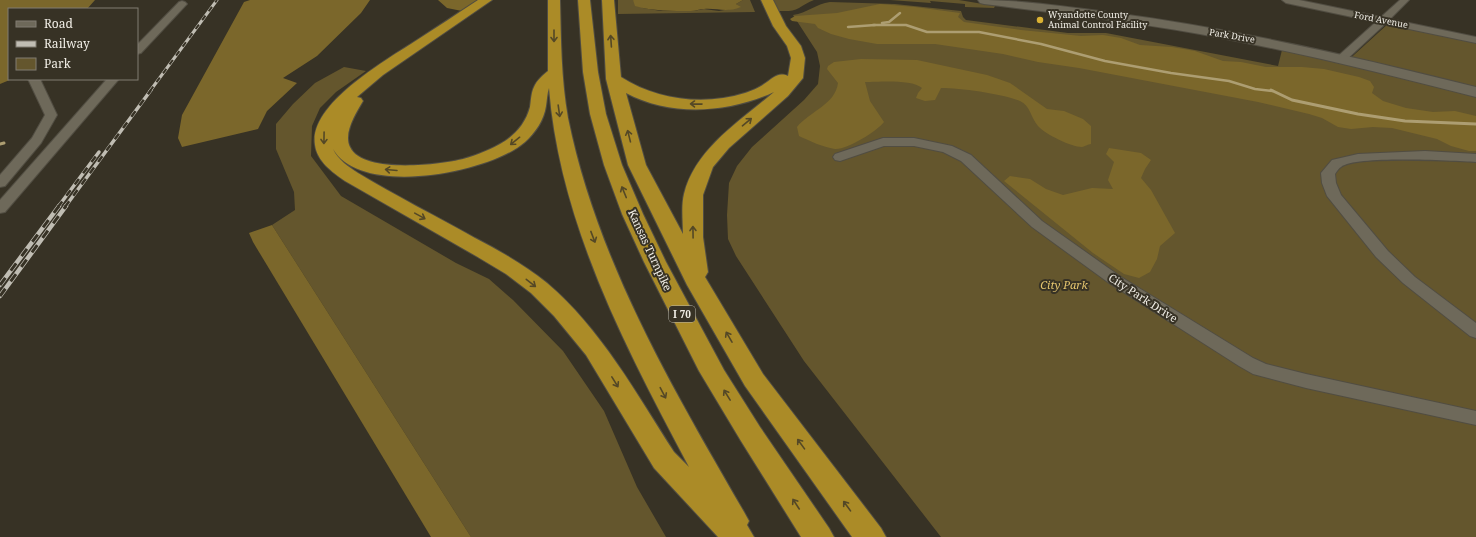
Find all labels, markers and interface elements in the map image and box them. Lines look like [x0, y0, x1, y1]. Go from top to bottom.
legend [8, 8, 138, 80]
place label: Wyandotte County Animal Control Facility [1048, 8, 1148, 31]
street label: Ford Avenue [1353, 8, 1409, 31]
text: Road [44, 15, 74, 32]
marker: Wyandotte County Animal Control Facility [1035, 15, 1045, 25]
street label: Park Drive [1208, 25, 1256, 46]
one-way arrow [550, 29, 558, 42]
text: Railway [44, 35, 90, 52]
one-way arrow [607, 35, 614, 48]
text: Park [44, 55, 72, 72]
one-way arrow [690, 100, 703, 107]
one-way arrow [555, 104, 563, 117]
one-way arrow [742, 118, 753, 127]
one-way arrow [625, 130, 632, 143]
one-way arrow [320, 131, 328, 144]
one-way arrow [510, 136, 521, 145]
one-way arrow [385, 167, 398, 174]
one-way arrow [620, 186, 627, 198]
street label: Kansas Turnpike [625, 207, 676, 293]
one-way arrow [414, 212, 426, 220]
one-way arrow [690, 226, 697, 239]
one-way arrow [590, 230, 598, 242]
street label: City Park Drive [1106, 270, 1181, 326]
park label: City Park [1040, 277, 1089, 292]
one-way arrow [526, 278, 537, 287]
road number: I 70 [669, 306, 695, 322]
one-way arrow [724, 331, 732, 343]
one-way arrow [611, 376, 619, 388]
one-way arrow [660, 387, 668, 399]
one-way arrow [723, 390, 731, 401]
one-way arrow [797, 439, 805, 450]
one-way arrow [792, 499, 801, 510]
one-way arrow [843, 501, 851, 512]

